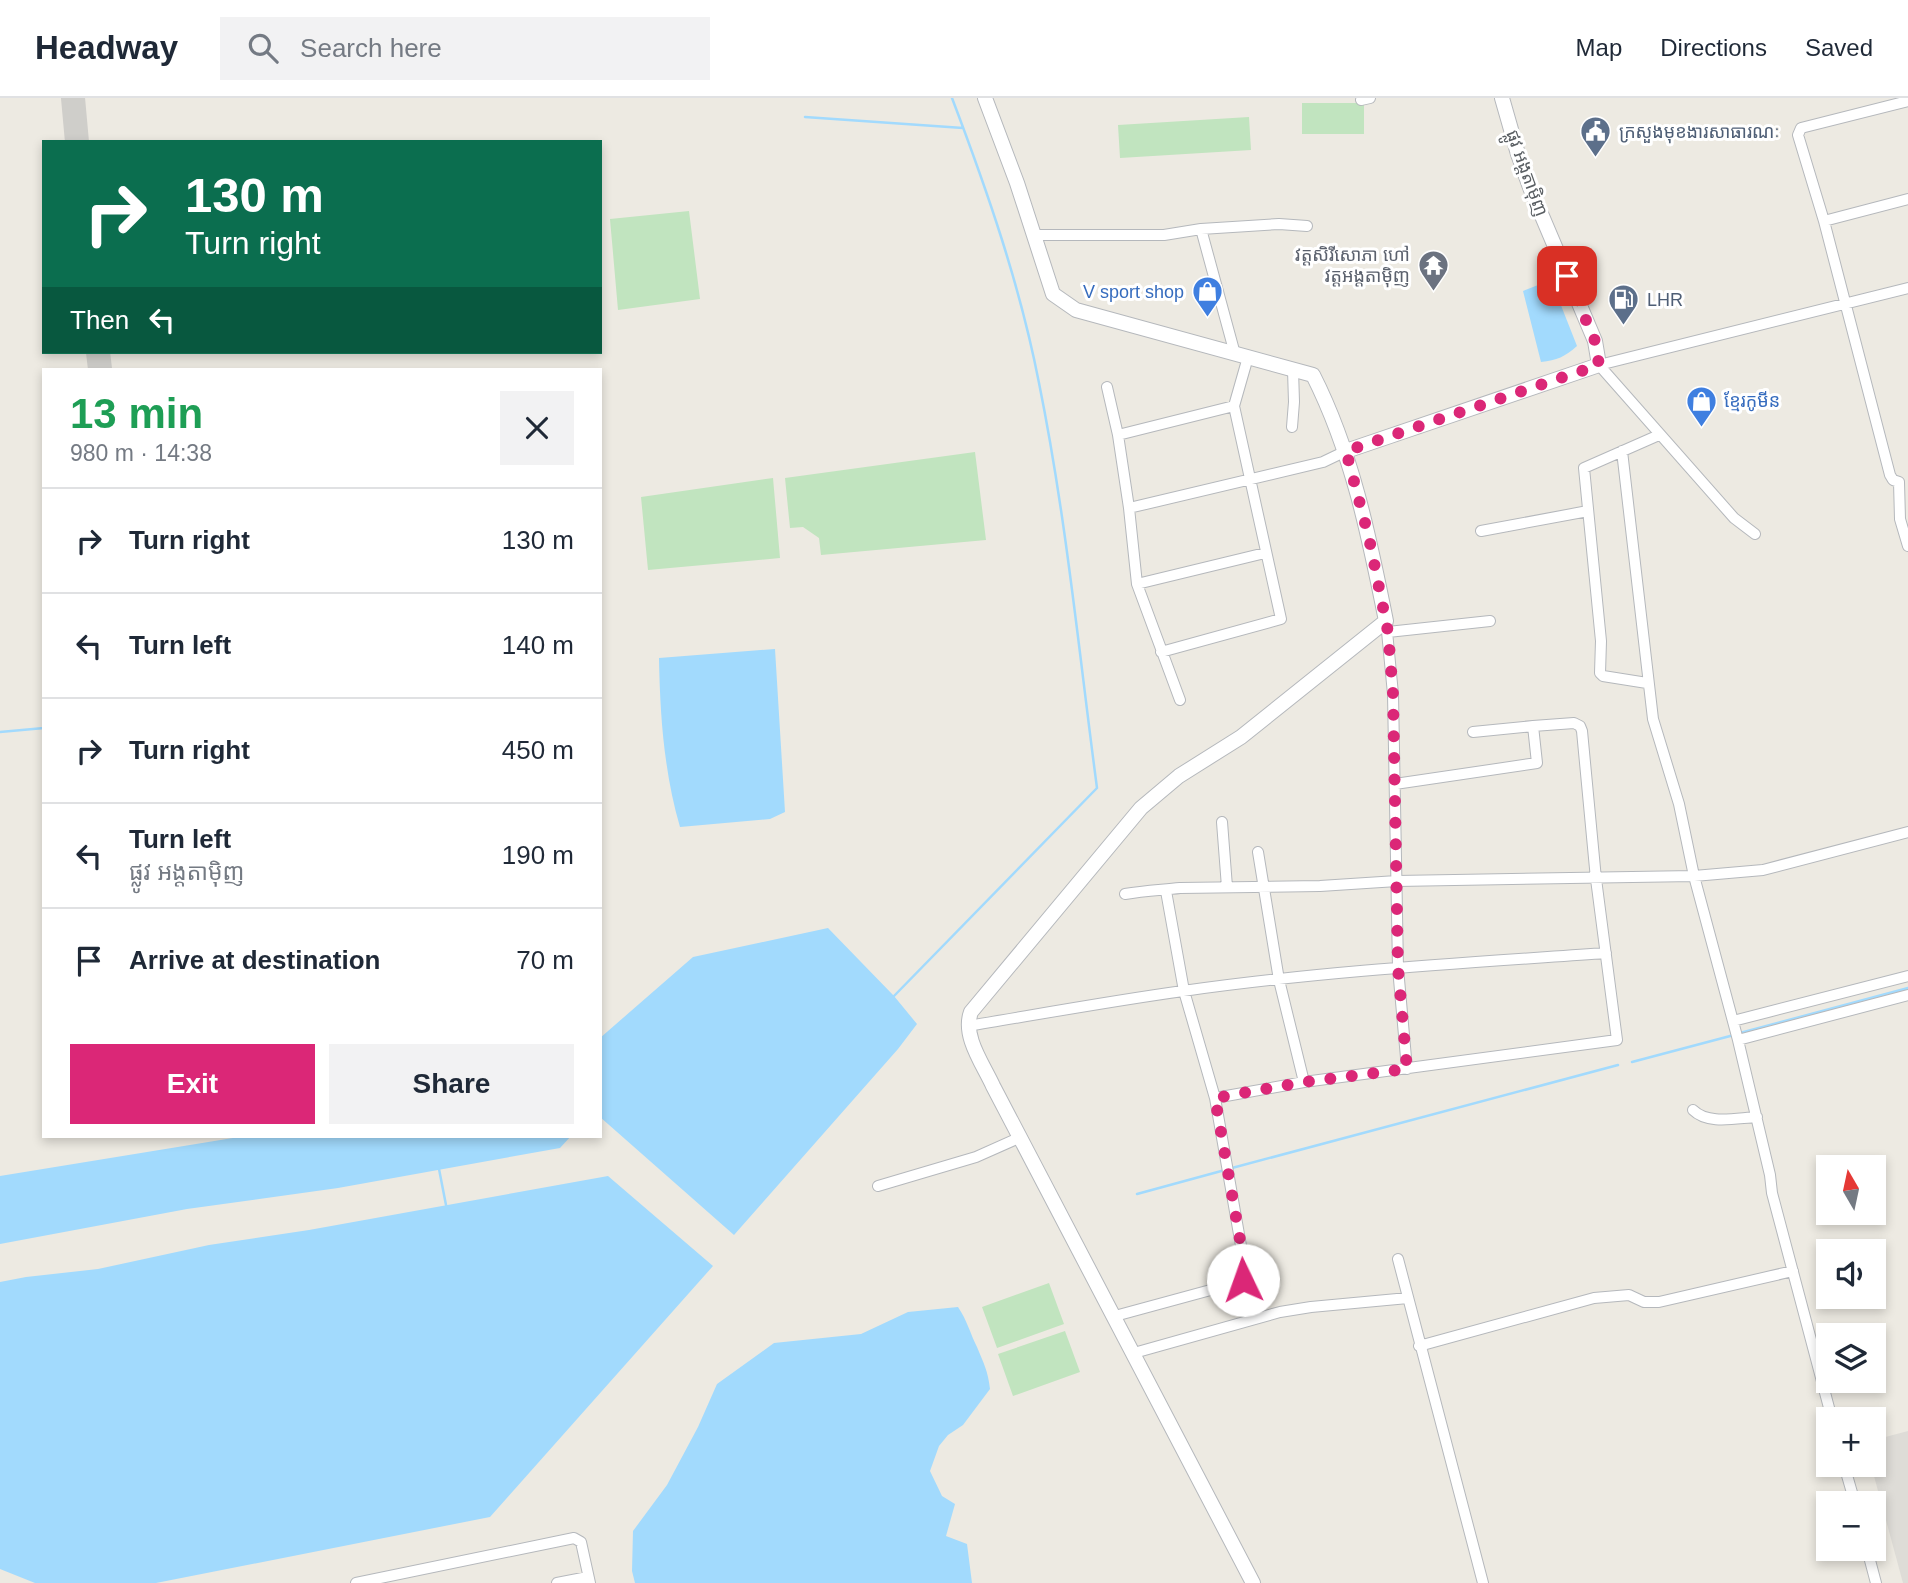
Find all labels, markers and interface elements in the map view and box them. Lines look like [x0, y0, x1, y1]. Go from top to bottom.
search box [220, 17, 710, 80]
text: Headway [35, 29, 178, 66]
icon: search [244, 29, 282, 67]
text: Search here [300, 33, 442, 63]
text: Map [1576, 34, 1622, 61]
text: Directions [1660, 34, 1767, 61]
text: Saved [1805, 34, 1873, 61]
public building icon: ក្រសួងមុខងារសាធារណៈ [1579, 115, 1613, 159]
place label: ក្រសួងមុខងារសាធារណៈ [1619, 122, 1780, 144]
street label: ផ្លូវ អង្តតាម៉ិញ [1496, 127, 1552, 221]
icon: right [70, 168, 161, 259]
text: 130 m [185, 168, 324, 222]
text: Turn right [185, 225, 321, 261]
place label: វត្តសិរីសោភា ហៅ វត្តអង្តតាម៉ិញ [1295, 245, 1410, 288]
pin [1537, 246, 1597, 306]
temple icon: វត្តសិរីសោភា ហៅ វត្តអង្តតាម៉ិញ [1416, 248, 1450, 292]
icon: arrive [1548, 257, 1586, 295]
shop icon: V sport shop [1190, 275, 1224, 319]
place label: V sport shop [1083, 282, 1184, 302]
fuel station icon: LHR [1607, 283, 1641, 327]
place label: LHR [1647, 290, 1683, 310]
icon: left [143, 301, 181, 339]
text: Then [70, 305, 129, 335]
shop icon: ខ្មែរកូមីន [1684, 384, 1718, 428]
text: 13 min [70, 390, 203, 437]
button: close [500, 391, 574, 465]
place label: ខ្មែរកូមីន [1724, 391, 1780, 412]
text: 980 m · 14:38 [70, 440, 212, 466]
icon: right [70, 522, 108, 560]
text: Turn right [129, 525, 250, 555]
text: 130 m [502, 525, 574, 555]
icon: left [70, 627, 108, 665]
text: Turn left [129, 630, 231, 660]
text: 140 m [502, 630, 574, 660]
icon: right [70, 732, 108, 770]
text: Turn right [129, 735, 250, 765]
text: 450 m [502, 735, 574, 765]
text: Turn left [129, 824, 231, 854]
icon: left [70, 837, 108, 875]
text: 190 m [502, 840, 574, 870]
text: ផ្លូវ អង្តតាម៉ិញ [129, 859, 244, 885]
icon: arrive [70, 942, 108, 980]
text: Arrive at destination [129, 945, 380, 975]
text: 70 m [516, 945, 574, 975]
button: Exit [70, 1044, 315, 1124]
button: Share [329, 1044, 574, 1124]
north arrow [1816, 1155, 1886, 1225]
map controls [1816, 1155, 1886, 1561]
button: sound [1816, 1239, 1886, 1309]
position arrow [1206, 1243, 1280, 1317]
button: layers [1816, 1323, 1886, 1393]
button: + [1816, 1407, 1886, 1477]
button: − [1816, 1491, 1886, 1561]

